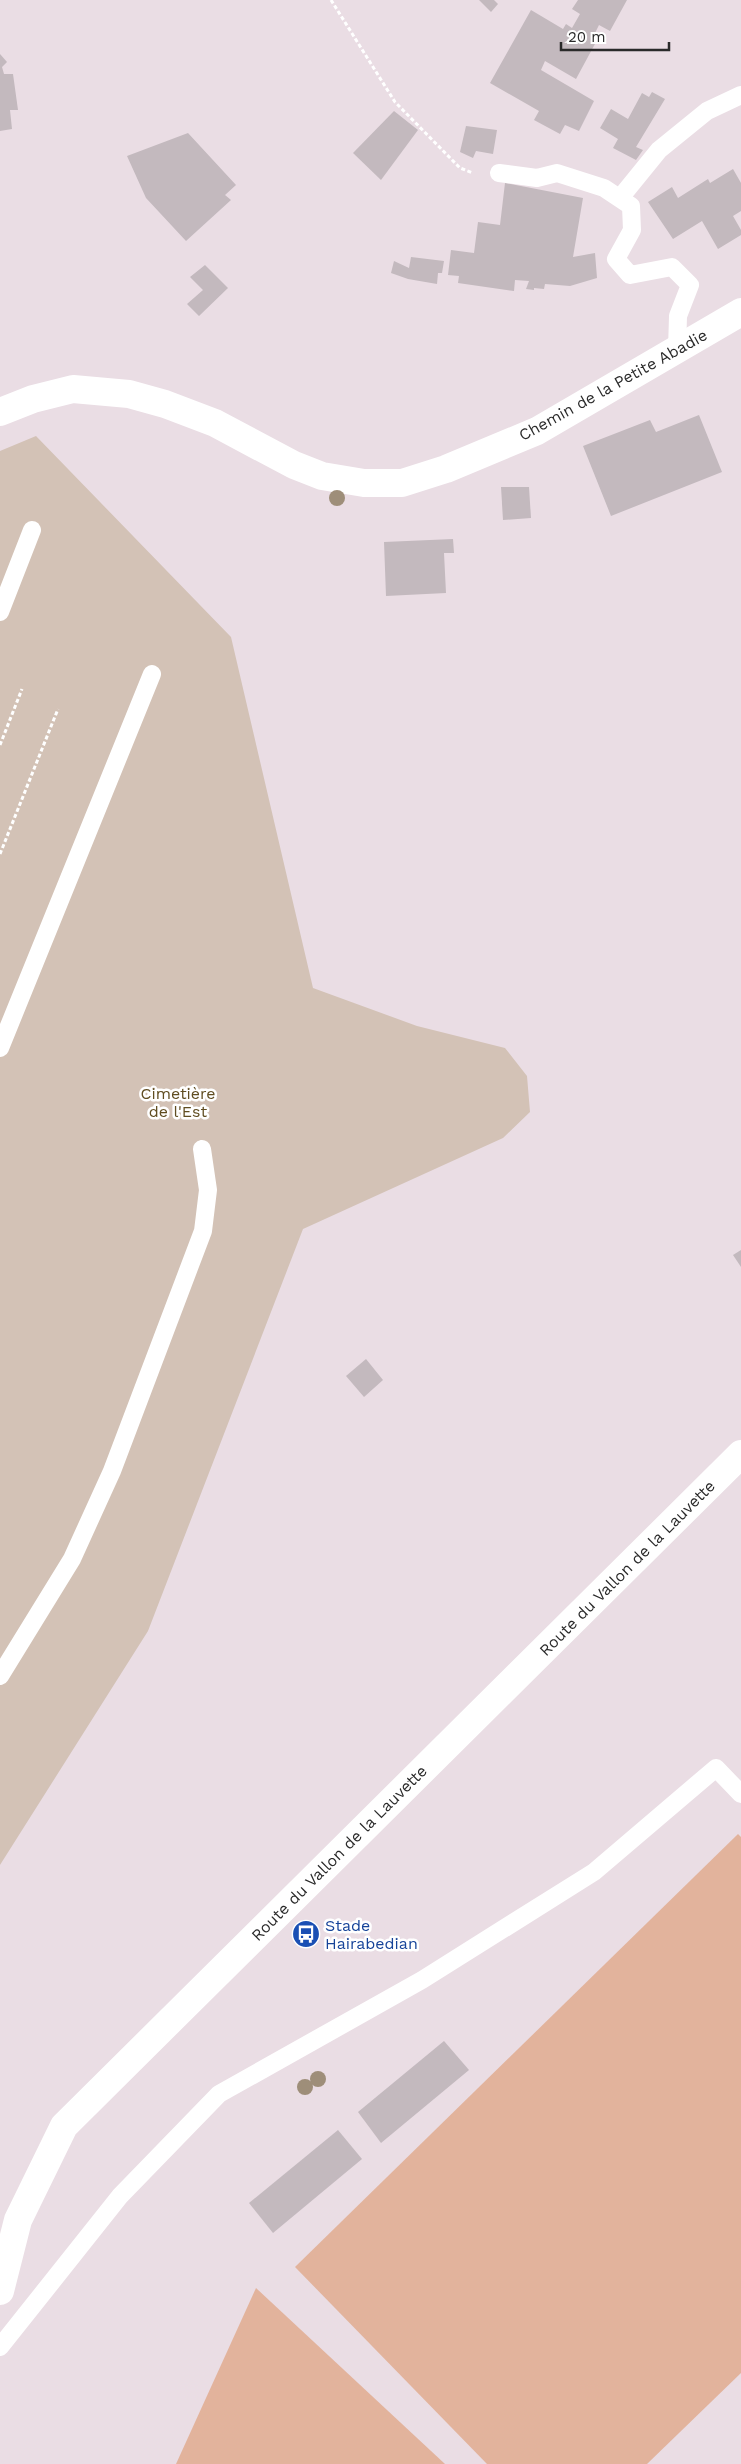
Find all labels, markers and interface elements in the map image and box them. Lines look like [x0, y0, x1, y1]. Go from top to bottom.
scale bar [561, 20, 668, 52]
text: 20 m [568, 28, 606, 46]
street label: Chemin de la Petite Abadie [516, 325, 710, 445]
park label: Cimetière de l'Est [140, 1084, 216, 1121]
street label: Route du Vallon de la Lauvette [535, 1476, 719, 1660]
street label: Route du Vallon de la Lauvette [247, 1761, 431, 1945]
place label: Stade Hairabedian [325, 1916, 418, 1953]
bus stop icon: Stade Hairabedian [291, 1919, 321, 1949]

